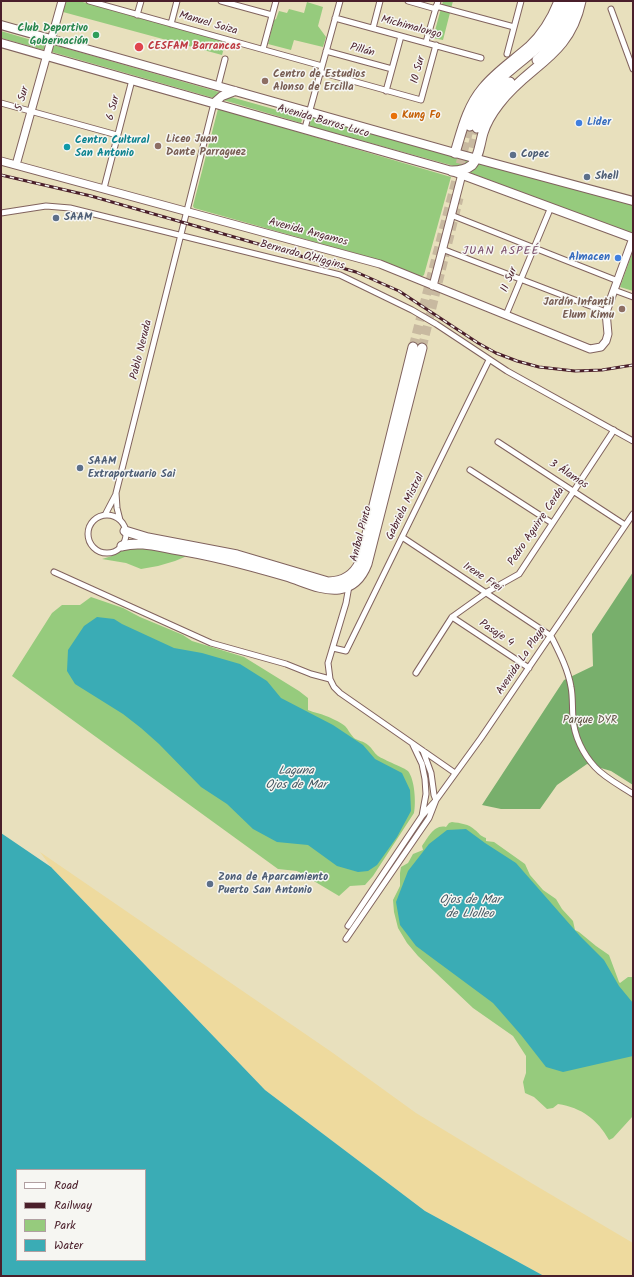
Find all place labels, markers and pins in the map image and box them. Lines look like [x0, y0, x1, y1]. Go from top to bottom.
place label: Club Deportivo Gobernación [17, 22, 88, 48]
marker: Club Deportivo Gobernación [91, 30, 101, 40]
place label: CESFAM Barrancas [148, 40, 241, 54]
marker: CESFAM Barrancas [133, 41, 145, 53]
place label: Centro de Estudios Alonso de Ercilla [273, 68, 365, 94]
marker: Centro de Estudios Alonso de Ercilla [260, 76, 270, 86]
place label: Kung Fo [402, 109, 441, 123]
marker: Kung Fo [389, 111, 399, 121]
place label: Lider [587, 116, 611, 130]
marker: Lider [574, 118, 584, 128]
place label: Liceo Juan Dante Parraguez [166, 133, 246, 159]
place label: Centro Cultural San Antonio [75, 134, 149, 160]
marker: Liceo Juan Dante Parraguez [153, 141, 163, 151]
marker: Centro Cultural San Antonio [62, 142, 72, 152]
place label: Copec [521, 148, 549, 162]
marker: Copec [508, 150, 518, 160]
place label: Shell [595, 170, 618, 184]
marker: Shell [582, 172, 592, 182]
place label: SAAM [64, 211, 92, 225]
marker: SAAM [51, 213, 61, 223]
place label: Almacen [569, 251, 610, 265]
marker: Almacen [613, 253, 623, 263]
place label: Jardín Infantil Elum Kimu [543, 296, 614, 322]
marker: Jardín Infantil Elum Kimu [617, 304, 627, 314]
place label: SAAM Extraportuario Sai [88, 455, 175, 481]
marker: SAAM Extraportuario Sai [75, 463, 85, 473]
place label: Zona de Aparcamiento Puerto San Antonio [218, 871, 328, 897]
marker: Zona de Aparcamiento Puerto San Antonio [205, 879, 215, 889]

